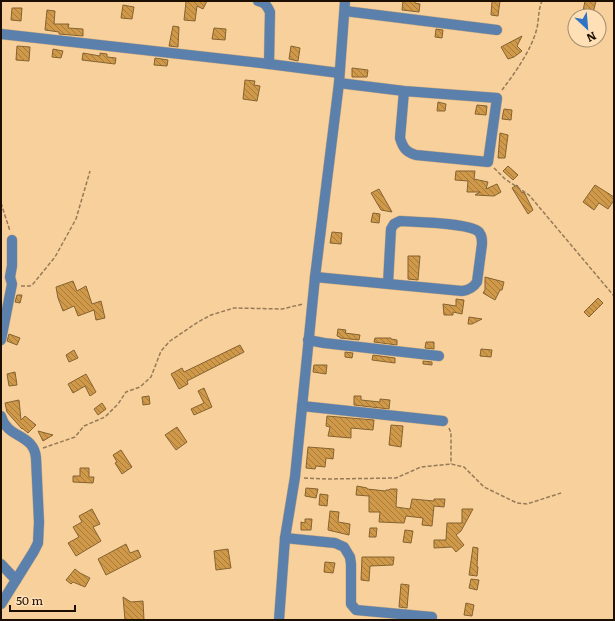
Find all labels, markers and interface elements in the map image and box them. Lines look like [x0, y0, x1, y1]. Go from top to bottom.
north arrow [567, 8, 607, 48]
text: N [584, 29, 599, 47]
scale bar [10, 587, 75, 613]
text: 50 m [16, 591, 43, 609]

